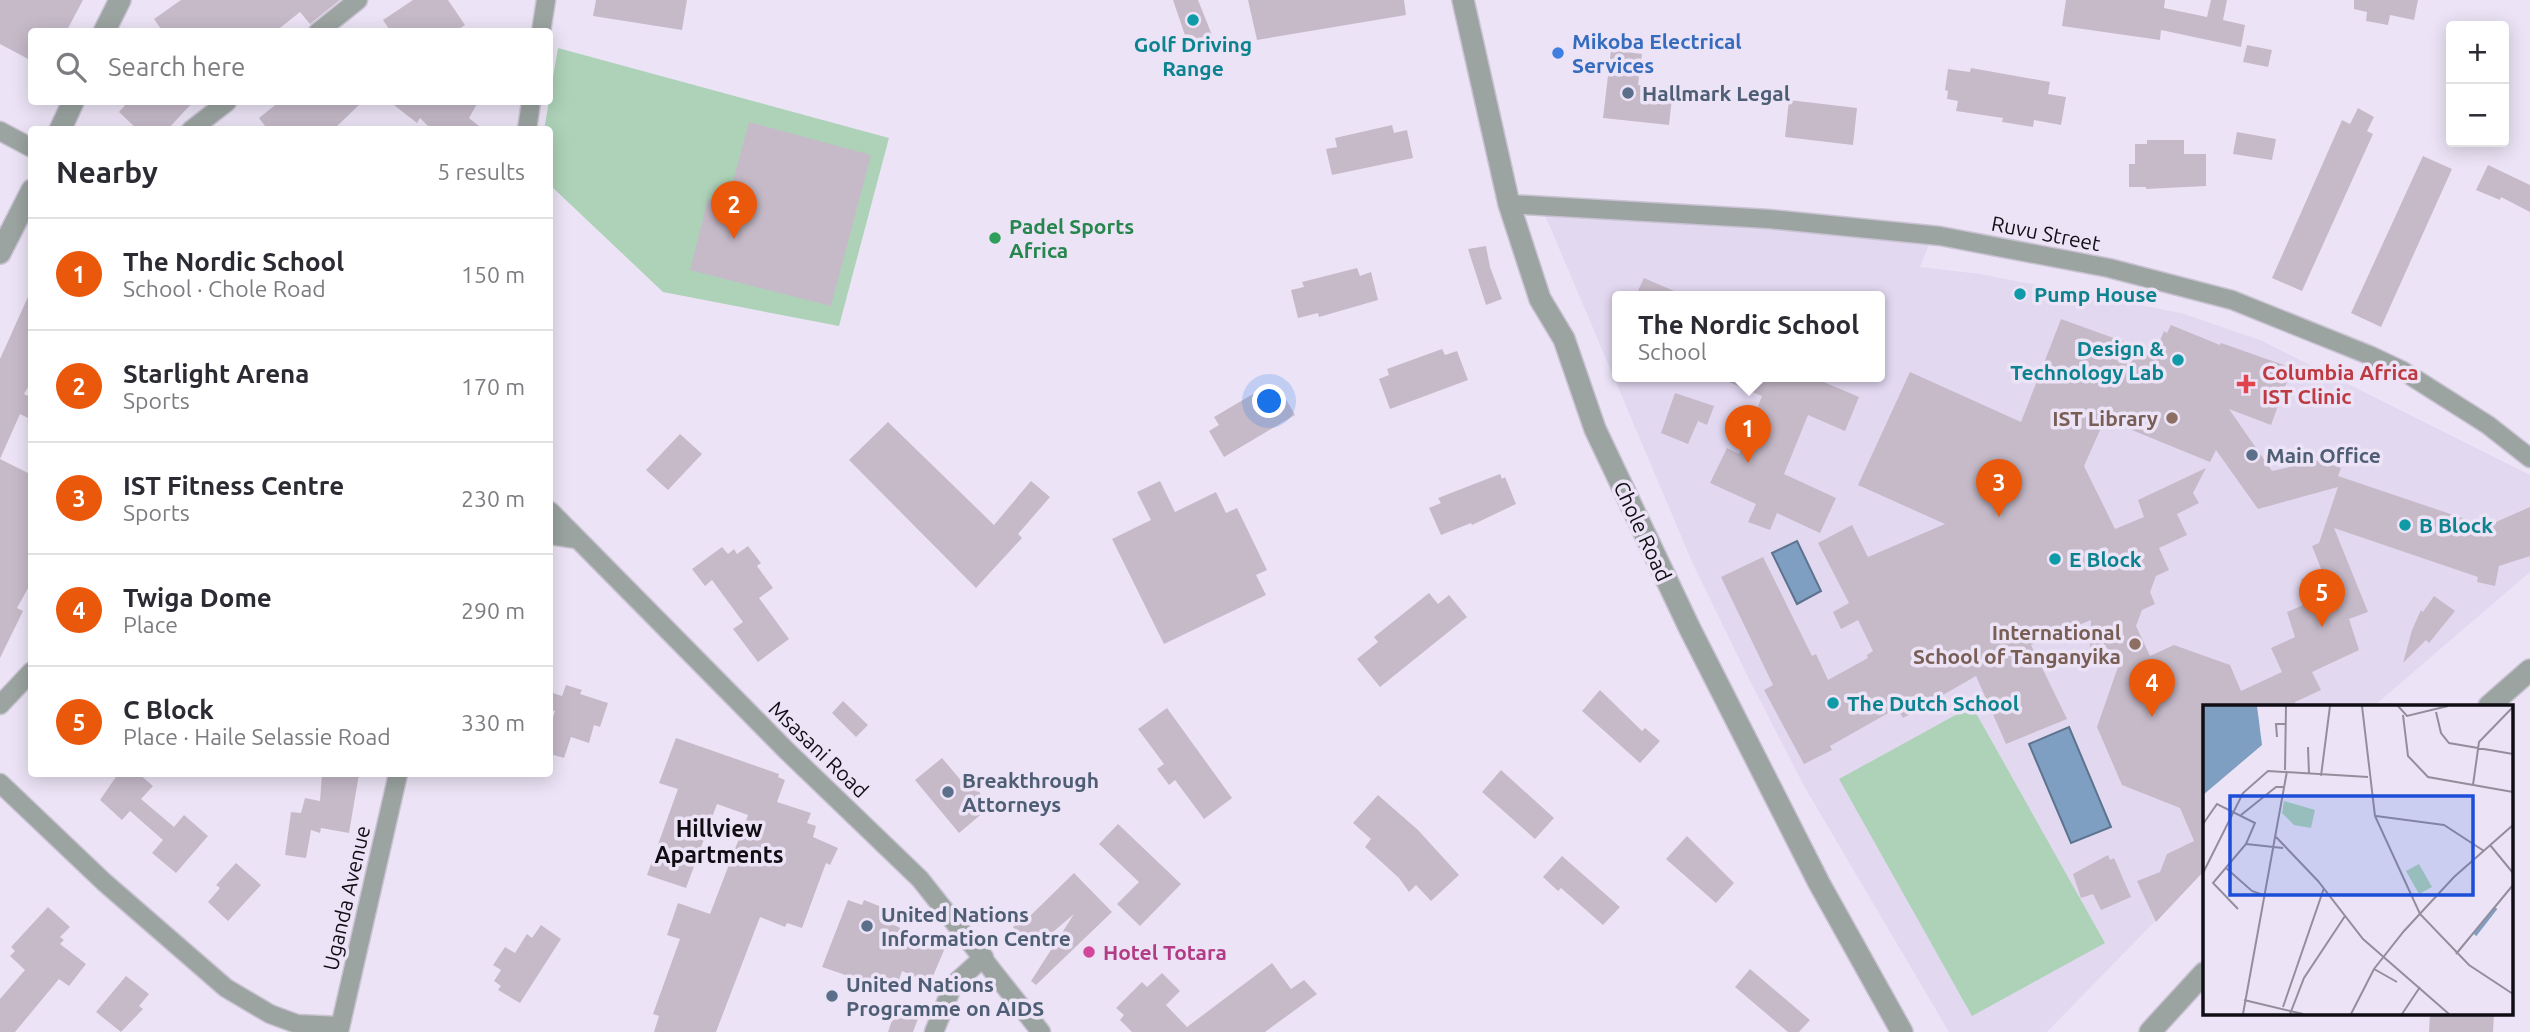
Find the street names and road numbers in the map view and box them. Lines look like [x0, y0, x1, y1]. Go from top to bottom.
street label: Ruvu Street [1989, 211, 2103, 255]
street label: Chole Road [1609, 477, 1677, 585]
street label: Msasani Road [764, 696, 874, 802]
street label: Uganda Avenue [318, 823, 374, 973]

